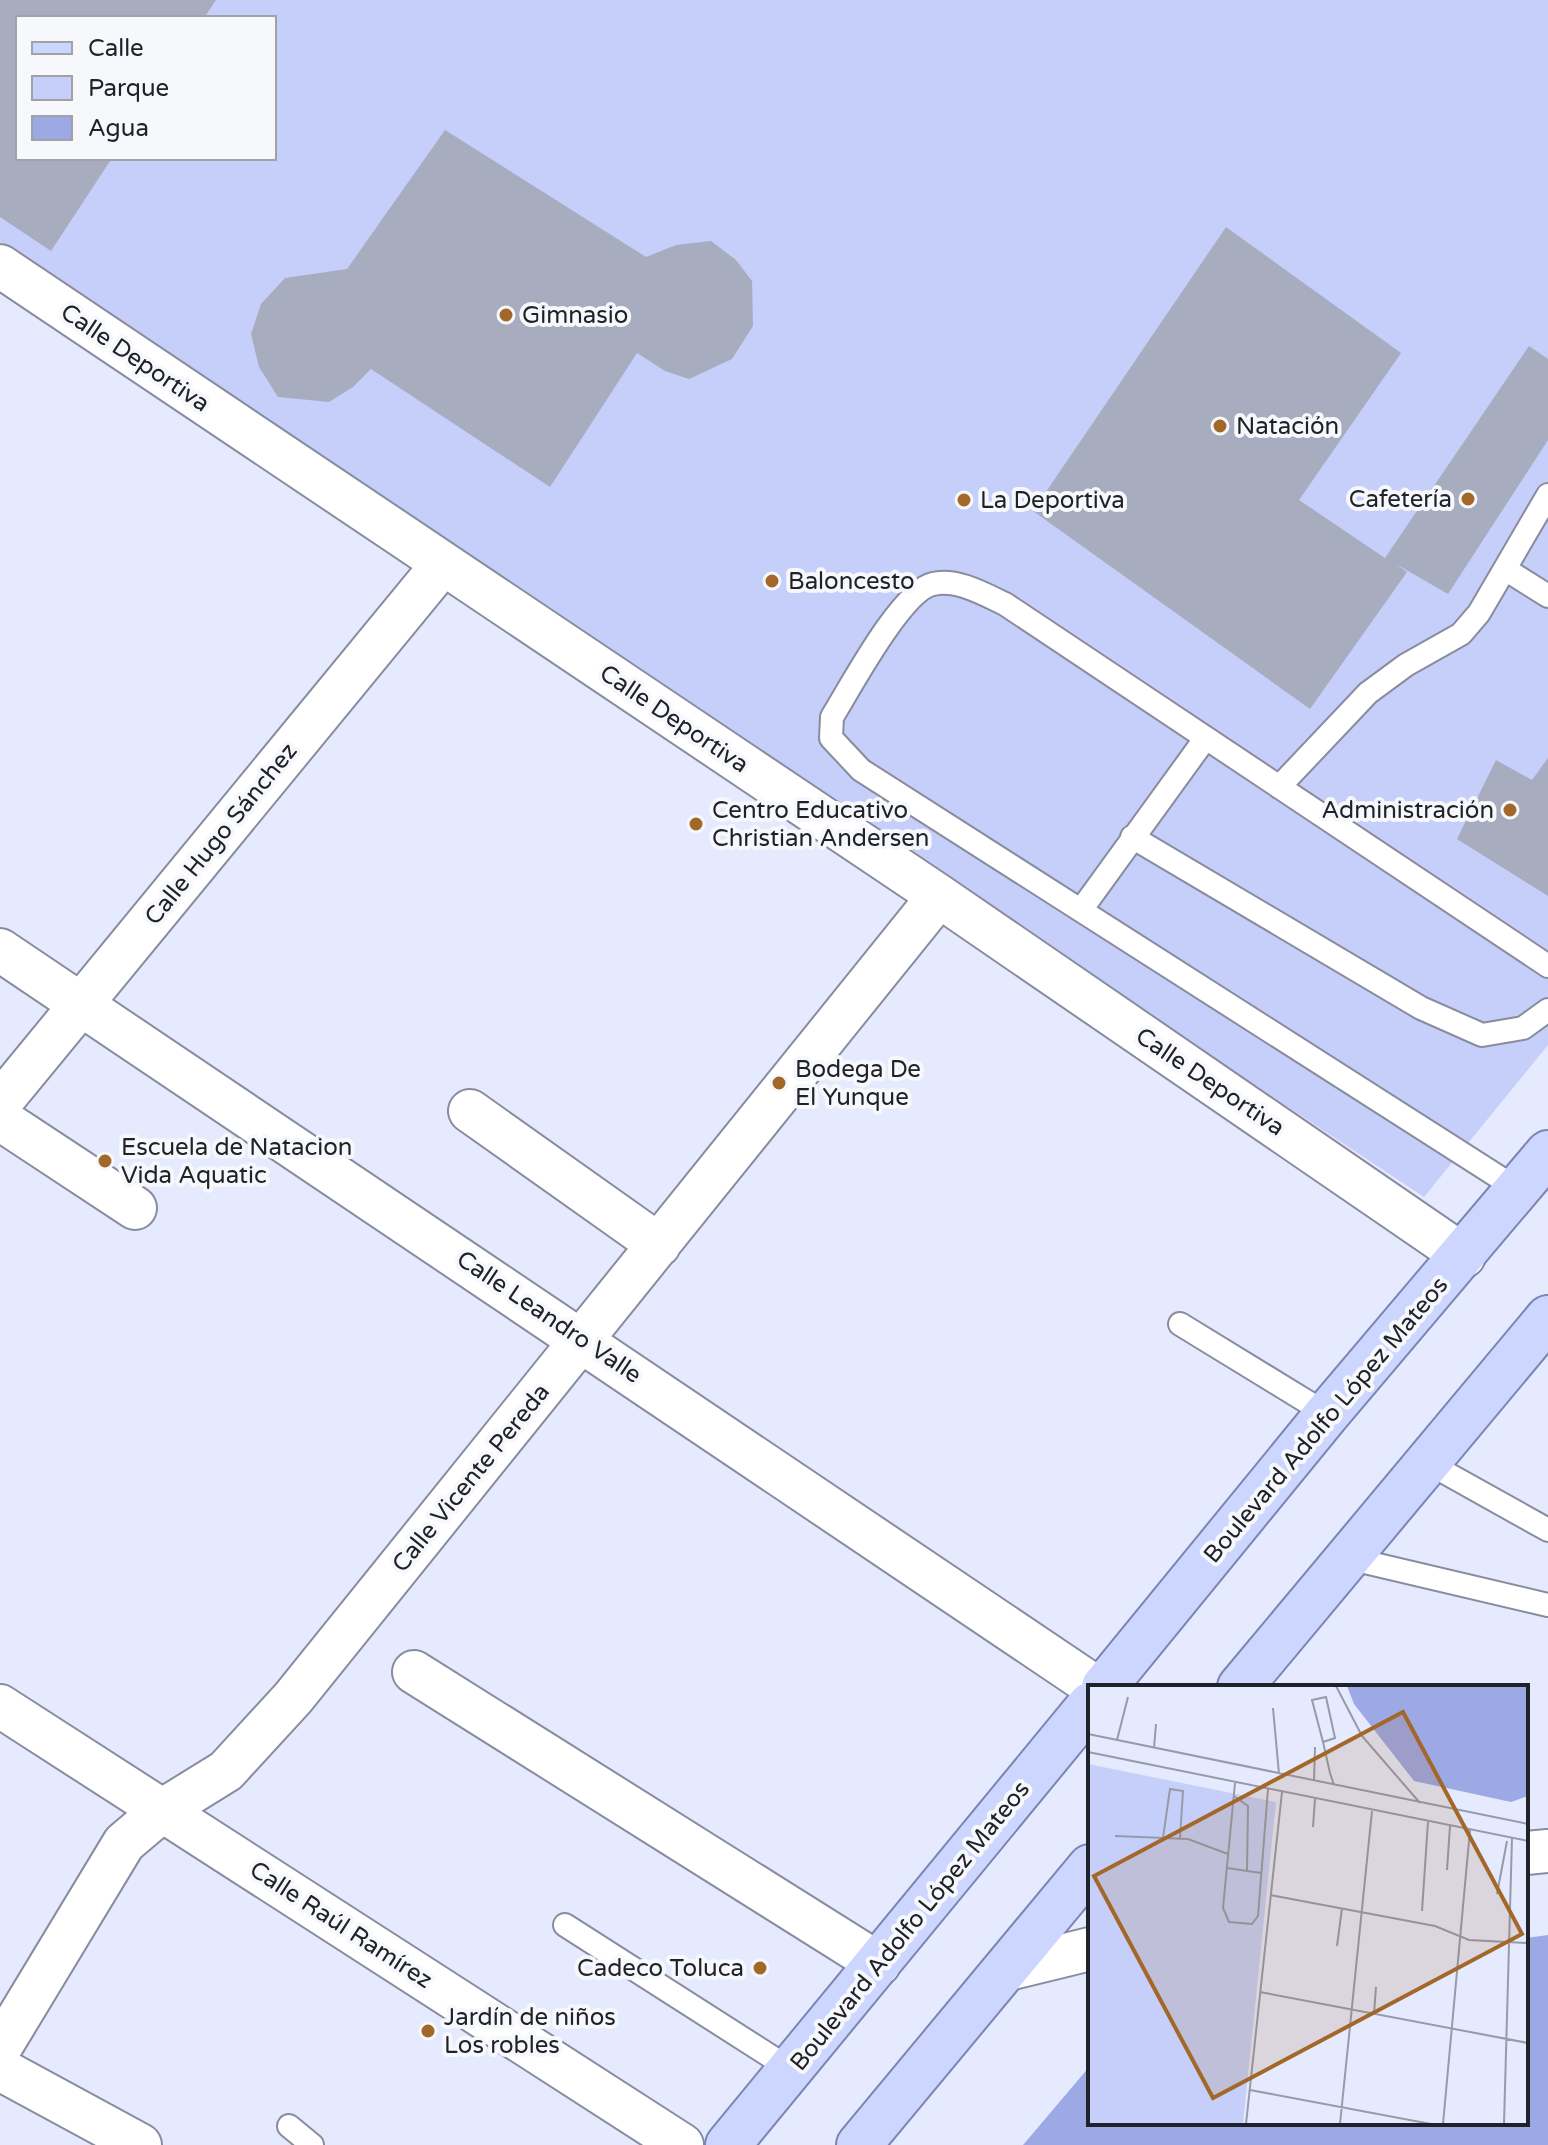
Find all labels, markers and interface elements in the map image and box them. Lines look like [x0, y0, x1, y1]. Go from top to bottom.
legend [16, 16, 276, 160]
text: Calle [88, 34, 144, 63]
text: Parque [88, 74, 169, 103]
text: Agua [88, 114, 149, 143]
street label: Calle Deportiva [55, 298, 215, 418]
place label: Gimnasio [522, 301, 628, 330]
marker: Gimnasio [497, 306, 515, 324]
place label: Natación [1236, 412, 1339, 441]
marker: Natación [1211, 417, 1229, 435]
place label: Cafetería [1349, 485, 1452, 514]
place label: La Deportiva [980, 486, 1125, 515]
marker: Cafetería [1459, 490, 1477, 508]
marker: La Deportiva [955, 491, 973, 509]
place label: Baloncesto [788, 567, 915, 596]
marker: Baloncesto [763, 572, 781, 590]
street label: Calle Deportiva [594, 659, 754, 779]
street label: Calle Hugo Sánchez [139, 737, 303, 931]
place label: Centro Educativo Christian Andersen [712, 796, 929, 853]
place label: Administración [1321, 796, 1494, 825]
marker: Administración [1501, 801, 1519, 819]
marker: Centro Educativo Christian Andersen [687, 815, 705, 833]
street label: Calle Deportiva [1130, 1022, 1290, 1142]
place label: Bodega De El Yunque [795, 1055, 921, 1112]
marker: Bodega De El Yunque [770, 1074, 788, 1092]
place label: Escuela de Natacion Vida Aquatic [121, 1133, 352, 1190]
marker: Escuela de Natacion Vida Aquatic [96, 1152, 114, 1170]
street label: Calle Leandro Valle [451, 1244, 647, 1390]
street label: Boulevard Adolfo López Mateos [1198, 1271, 1454, 1569]
street label: Calle Vicente Pereda [386, 1378, 556, 1578]
inset map [1088, 1685, 1528, 2125]
street label: Boulevard Adolfo López Mateos [784, 1775, 1036, 2077]
street label: Calle Raúl Ramírez [244, 1855, 438, 1995]
place label: Cadeco Toluca [577, 1954, 744, 1983]
marker: Cadeco Toluca [751, 1959, 769, 1977]
place label: Jardín de niños Los robles [444, 2003, 616, 2060]
marker: Jardín de niños Los robles [419, 2022, 437, 2040]

